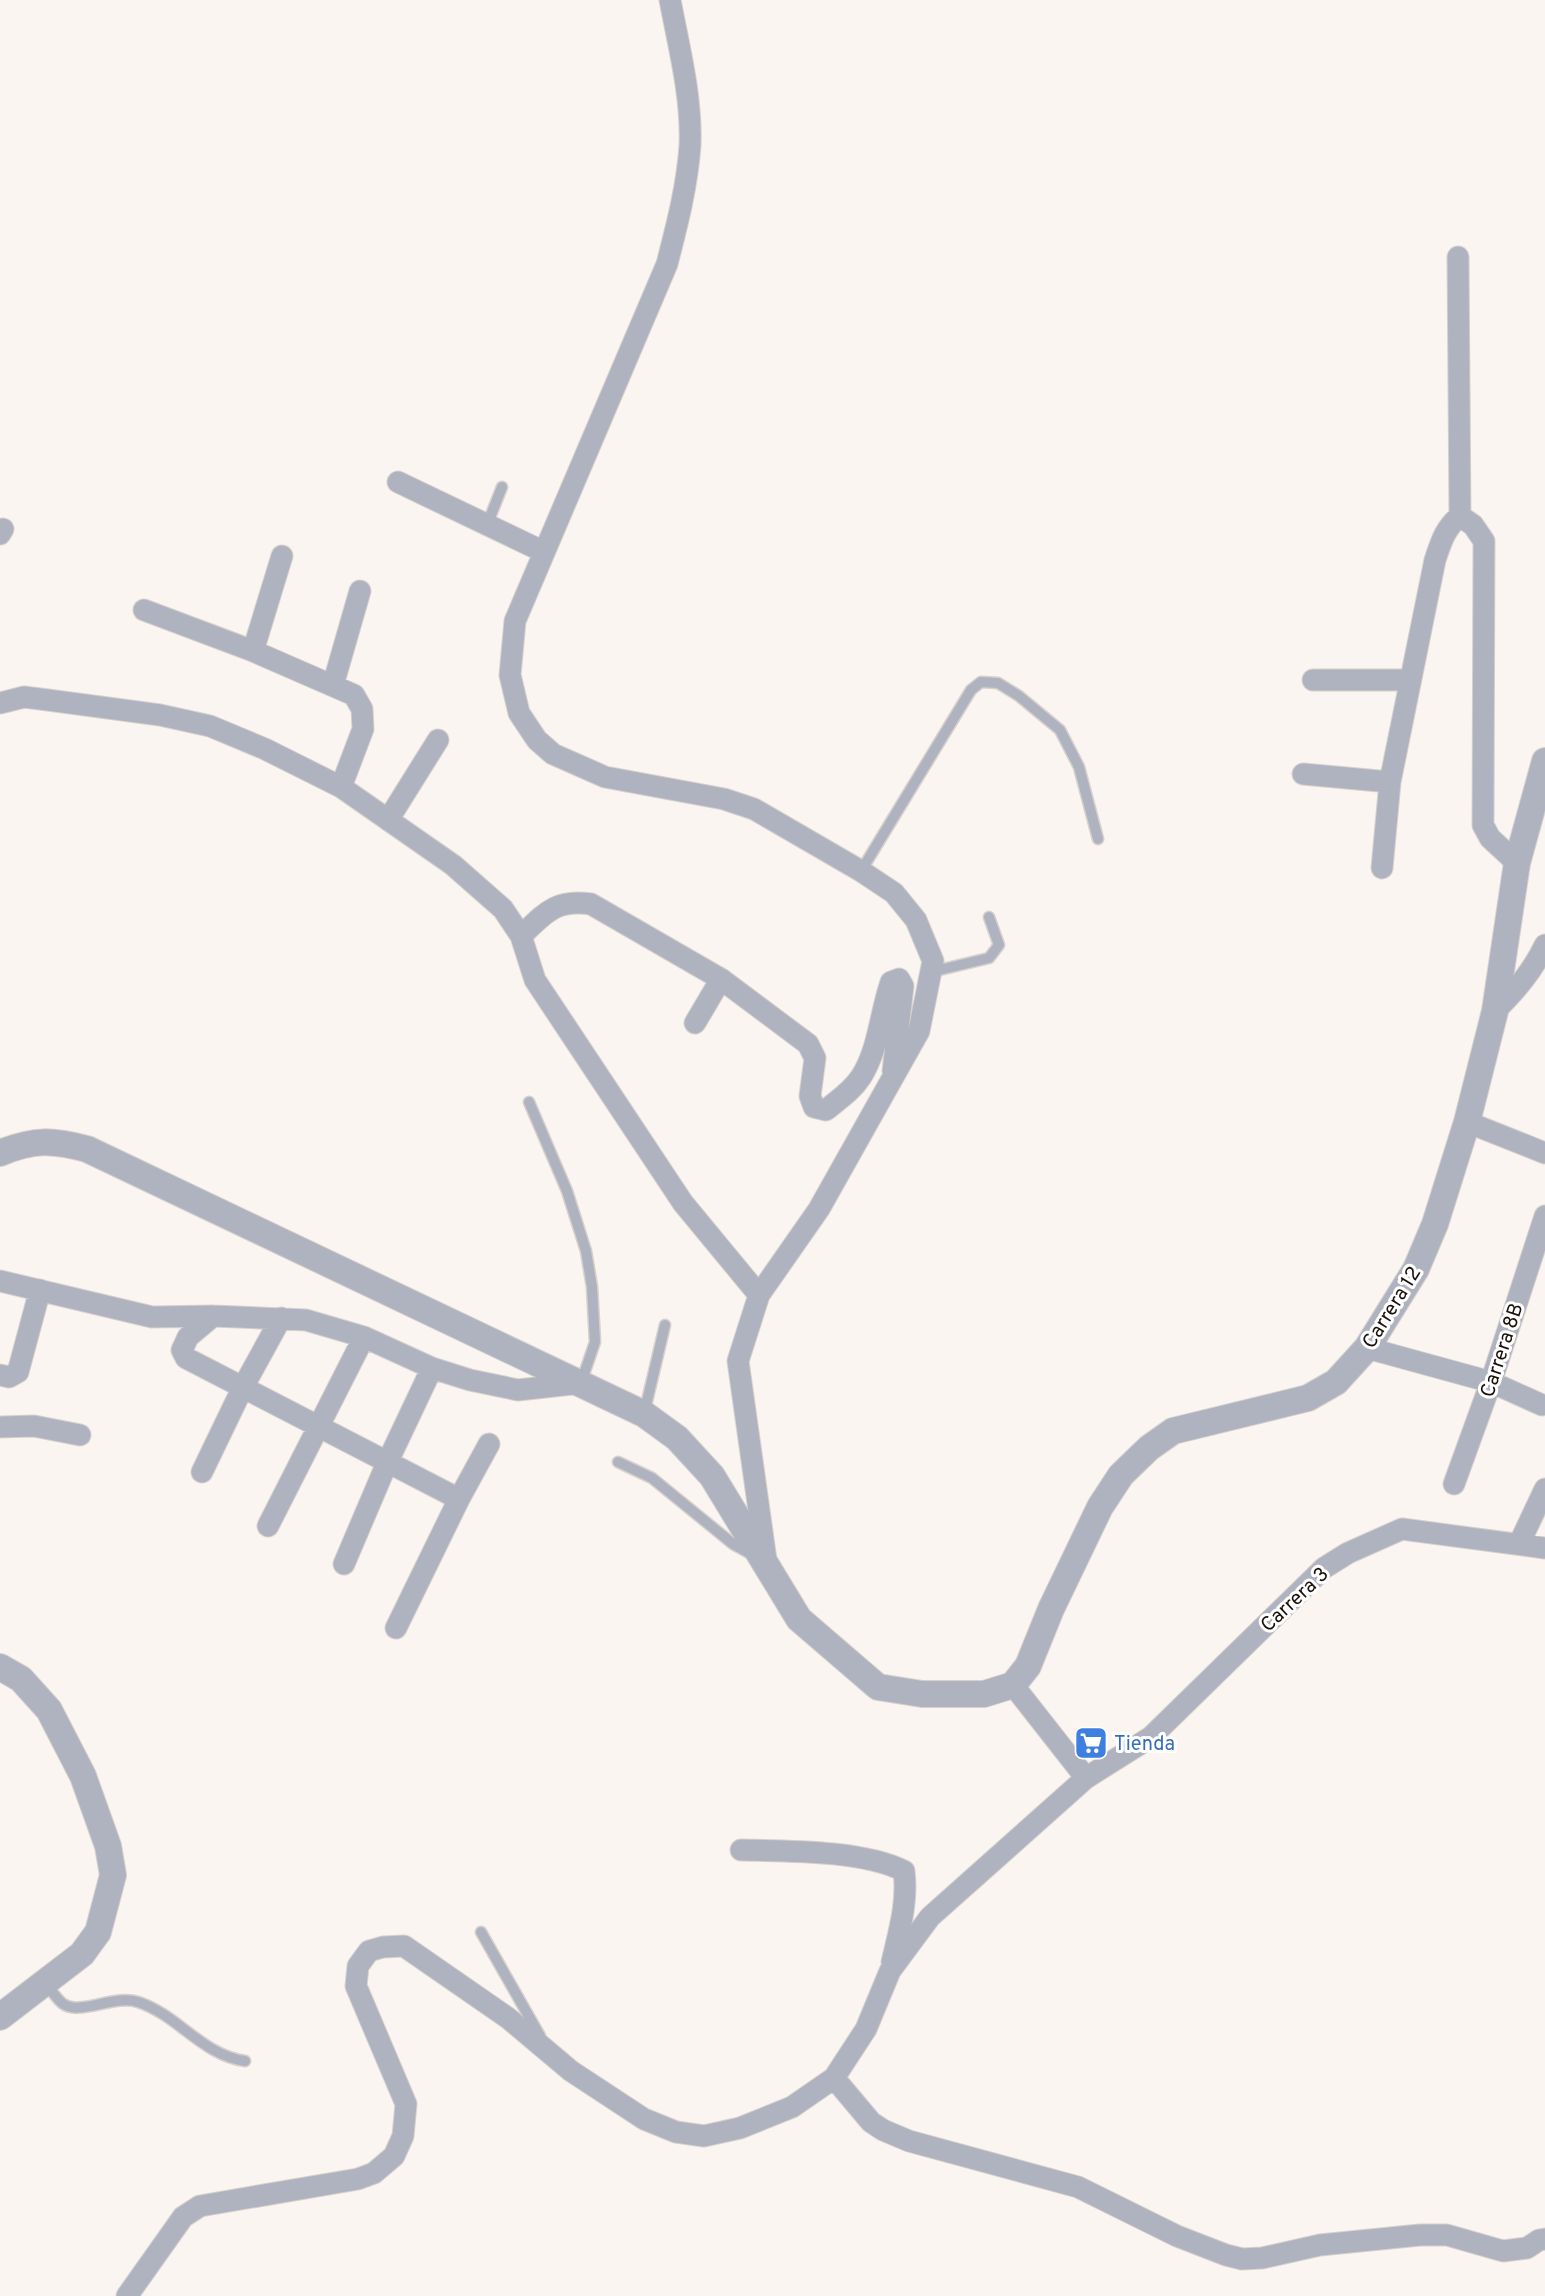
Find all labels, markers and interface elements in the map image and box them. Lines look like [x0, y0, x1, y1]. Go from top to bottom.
street label: Carrera 12 [1357, 1262, 1428, 1354]
street label: Carrera 8B [1475, 1300, 1530, 1401]
street label: Carrera 3 [1256, 1562, 1335, 1639]
supermarket icon: Tienda [1073, 1725, 1109, 1761]
place label: Tienda [1114, 1732, 1175, 1758]

